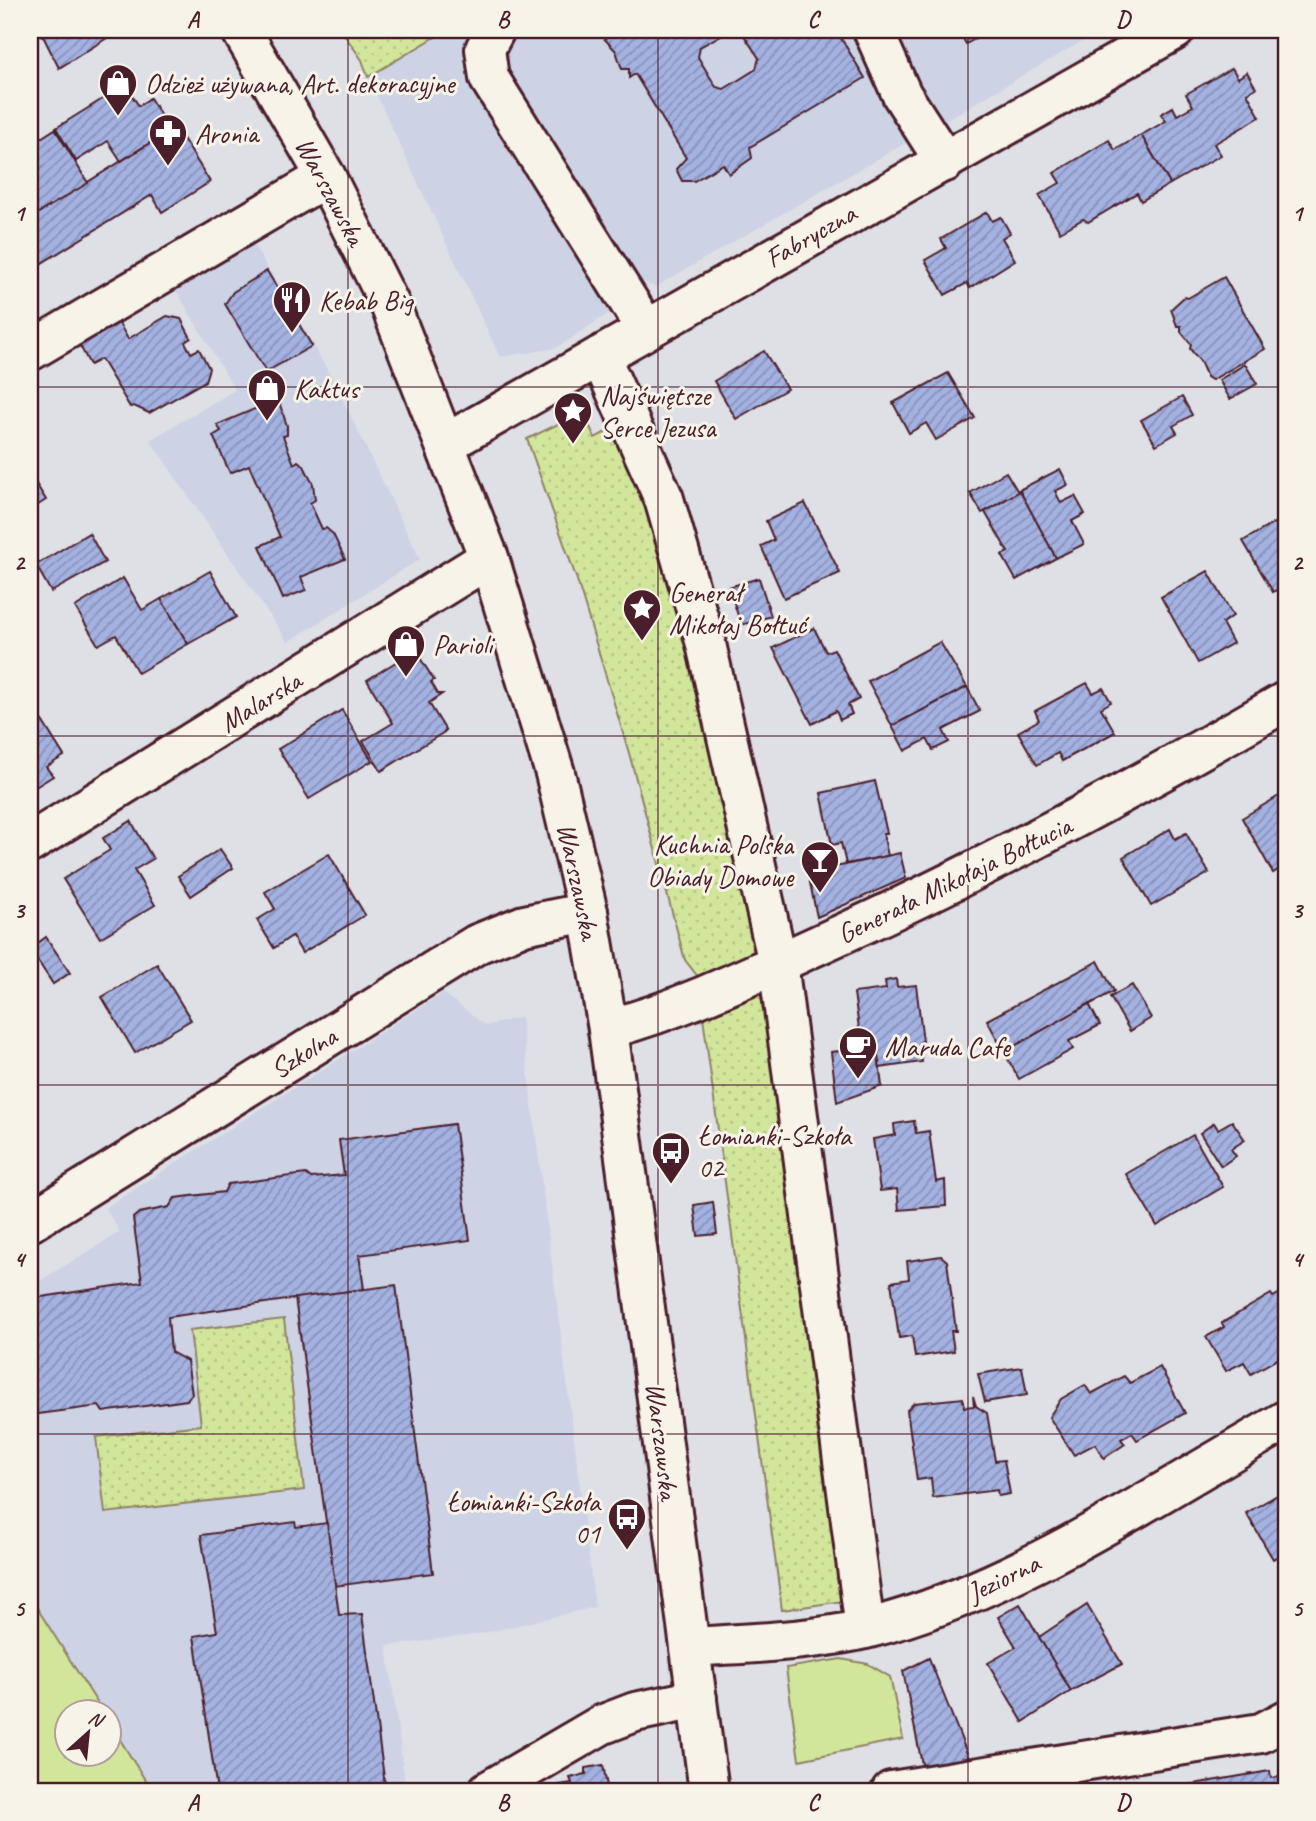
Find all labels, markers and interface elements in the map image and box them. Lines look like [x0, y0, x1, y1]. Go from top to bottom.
text: A [187, 5, 201, 34]
text: B [497, 5, 511, 34]
text: C [808, 5, 822, 34]
text: D [1116, 5, 1132, 34]
shop icon: Odzież używana, Art. dekoracyjne [97, 62, 139, 117]
place label: Odzież używana, Art. dekoracyjne [145, 66, 456, 101]
pharmacy icon: Aronia [147, 112, 189, 167]
place label: Aronia [195, 116, 261, 151]
street label: Warszawska [287, 131, 375, 254]
street label: Fabryczna [758, 195, 864, 275]
text: 1 [14, 199, 27, 228]
text: 1 [1292, 199, 1305, 228]
restaurant icon: Kebab Big [271, 279, 313, 334]
place label: Kebab Big [319, 283, 415, 318]
shop icon: Kaktus [246, 367, 288, 422]
place label: Kaktus [294, 371, 361, 406]
place label: Najświętsze Serce Jezusa [600, 378, 717, 445]
place icon: Najświętsze Serce Jezusa [552, 390, 594, 445]
text: 2 [14, 548, 27, 577]
text: 2 [1292, 548, 1305, 577]
place label: Generał Mikołaj Bołtuć [669, 575, 810, 642]
place icon: Generał Mikołaj Bołtuć [621, 587, 663, 642]
shop icon: Parioli [385, 623, 427, 678]
place label: Parioli [433, 627, 496, 662]
street label: Malarska [213, 661, 310, 740]
street label: Generała Mikołaja Bołtucia [832, 807, 1079, 951]
street label: Warszawska [549, 820, 608, 945]
place label: Kuchnia Polska Obiady Domowe [647, 827, 795, 894]
bar icon: Kuchnia Polska Obiady Domowe [799, 839, 841, 894]
text: 3 [14, 896, 27, 925]
text: 3 [1292, 896, 1305, 925]
street label: Szkolna [264, 1018, 344, 1086]
cafe icon: Maruda Cafe [837, 1025, 879, 1080]
place label: Maruda Cafe [885, 1029, 1012, 1064]
place label: Łomianki-Szkoła 02 [698, 1118, 853, 1185]
bus stop icon: Łomianki-Szkoła 02 [650, 1130, 692, 1185]
text: 4 [14, 1245, 27, 1274]
text: 4 [1292, 1245, 1305, 1274]
street label: Warszawska [638, 1380, 687, 1504]
place label: Łomianki-Szkoła 01 [447, 1484, 602, 1551]
bus stop icon: Łomianki-Szkoła 01 [606, 1496, 648, 1551]
street label: Jeziorna [959, 1544, 1047, 1611]
text: 5 [14, 1594, 26, 1623]
text: 5 [1292, 1594, 1304, 1623]
north arrow [52, 1699, 122, 1769]
text: N [85, 1705, 109, 1734]
text: A [187, 1788, 201, 1817]
text: B [497, 1788, 511, 1817]
text: C [808, 1788, 822, 1817]
text: D [1116, 1788, 1132, 1817]

